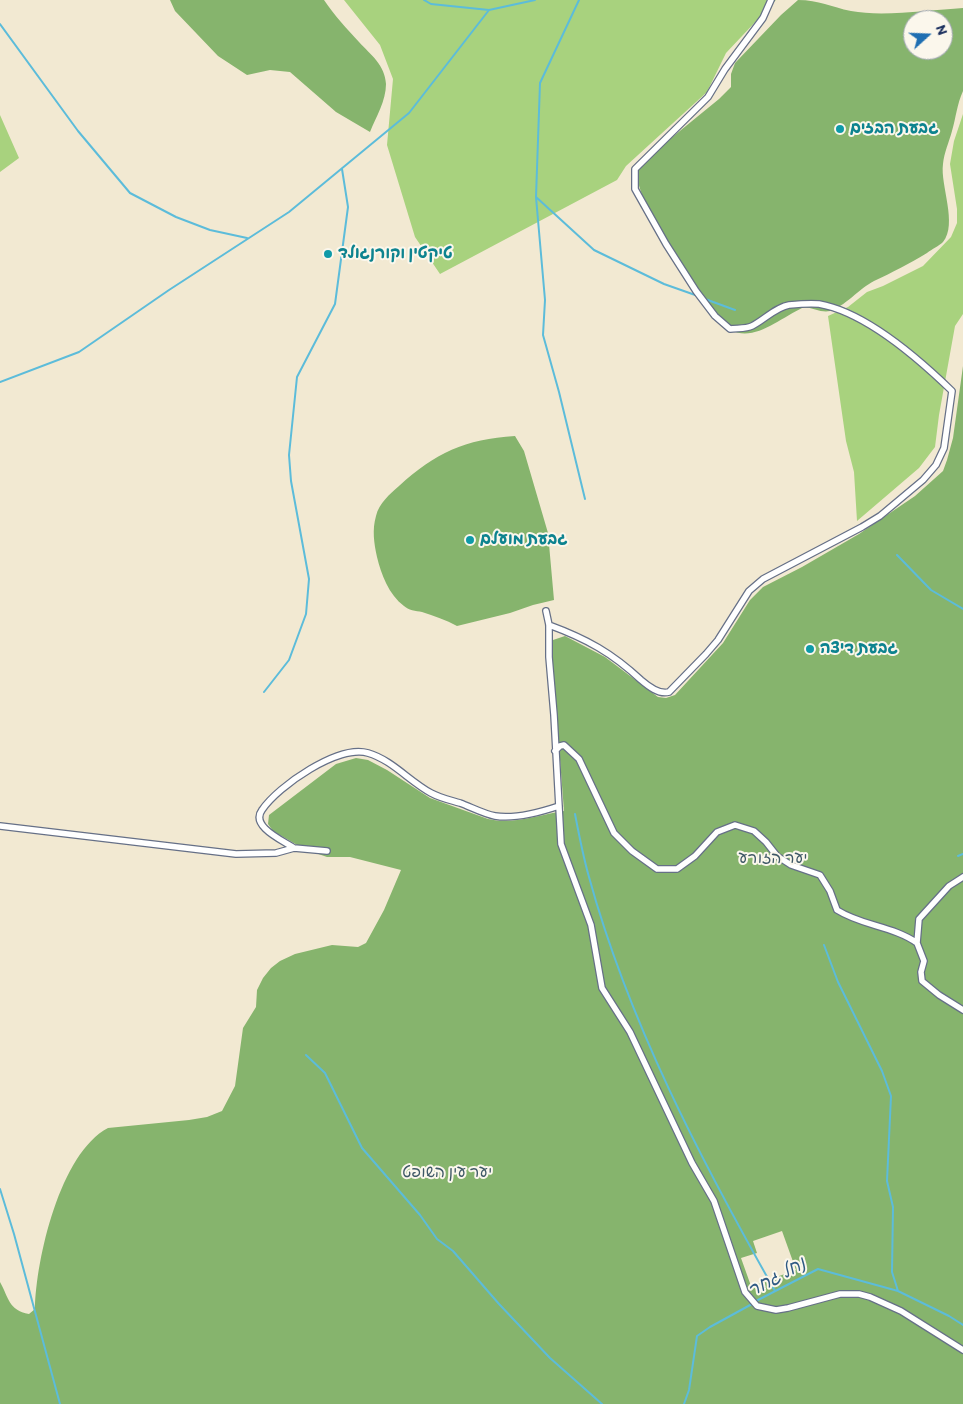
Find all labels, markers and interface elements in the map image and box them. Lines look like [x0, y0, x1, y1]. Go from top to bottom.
north arrow [903, 10, 953, 60]
text: N [932, 23, 951, 37]
place label: גבעת הבזים [850, 119, 938, 139]
marker: גבעת הבזים [834, 123, 846, 135]
place label: טיקטין וקורנגולד [338, 244, 453, 264]
marker: טיקטין וקורנגולד [322, 248, 334, 260]
place label: גבעת מועלם [480, 530, 567, 550]
marker: גבעת מועלם [464, 534, 476, 546]
place label: גבעת דיצה [820, 639, 898, 659]
marker: גבעת דיצה [804, 643, 816, 655]
park label: יער הזורע [739, 849, 807, 869]
park label: יער עין השופט [402, 1163, 492, 1183]
water label: נחל גחר [744, 1253, 810, 1303]

